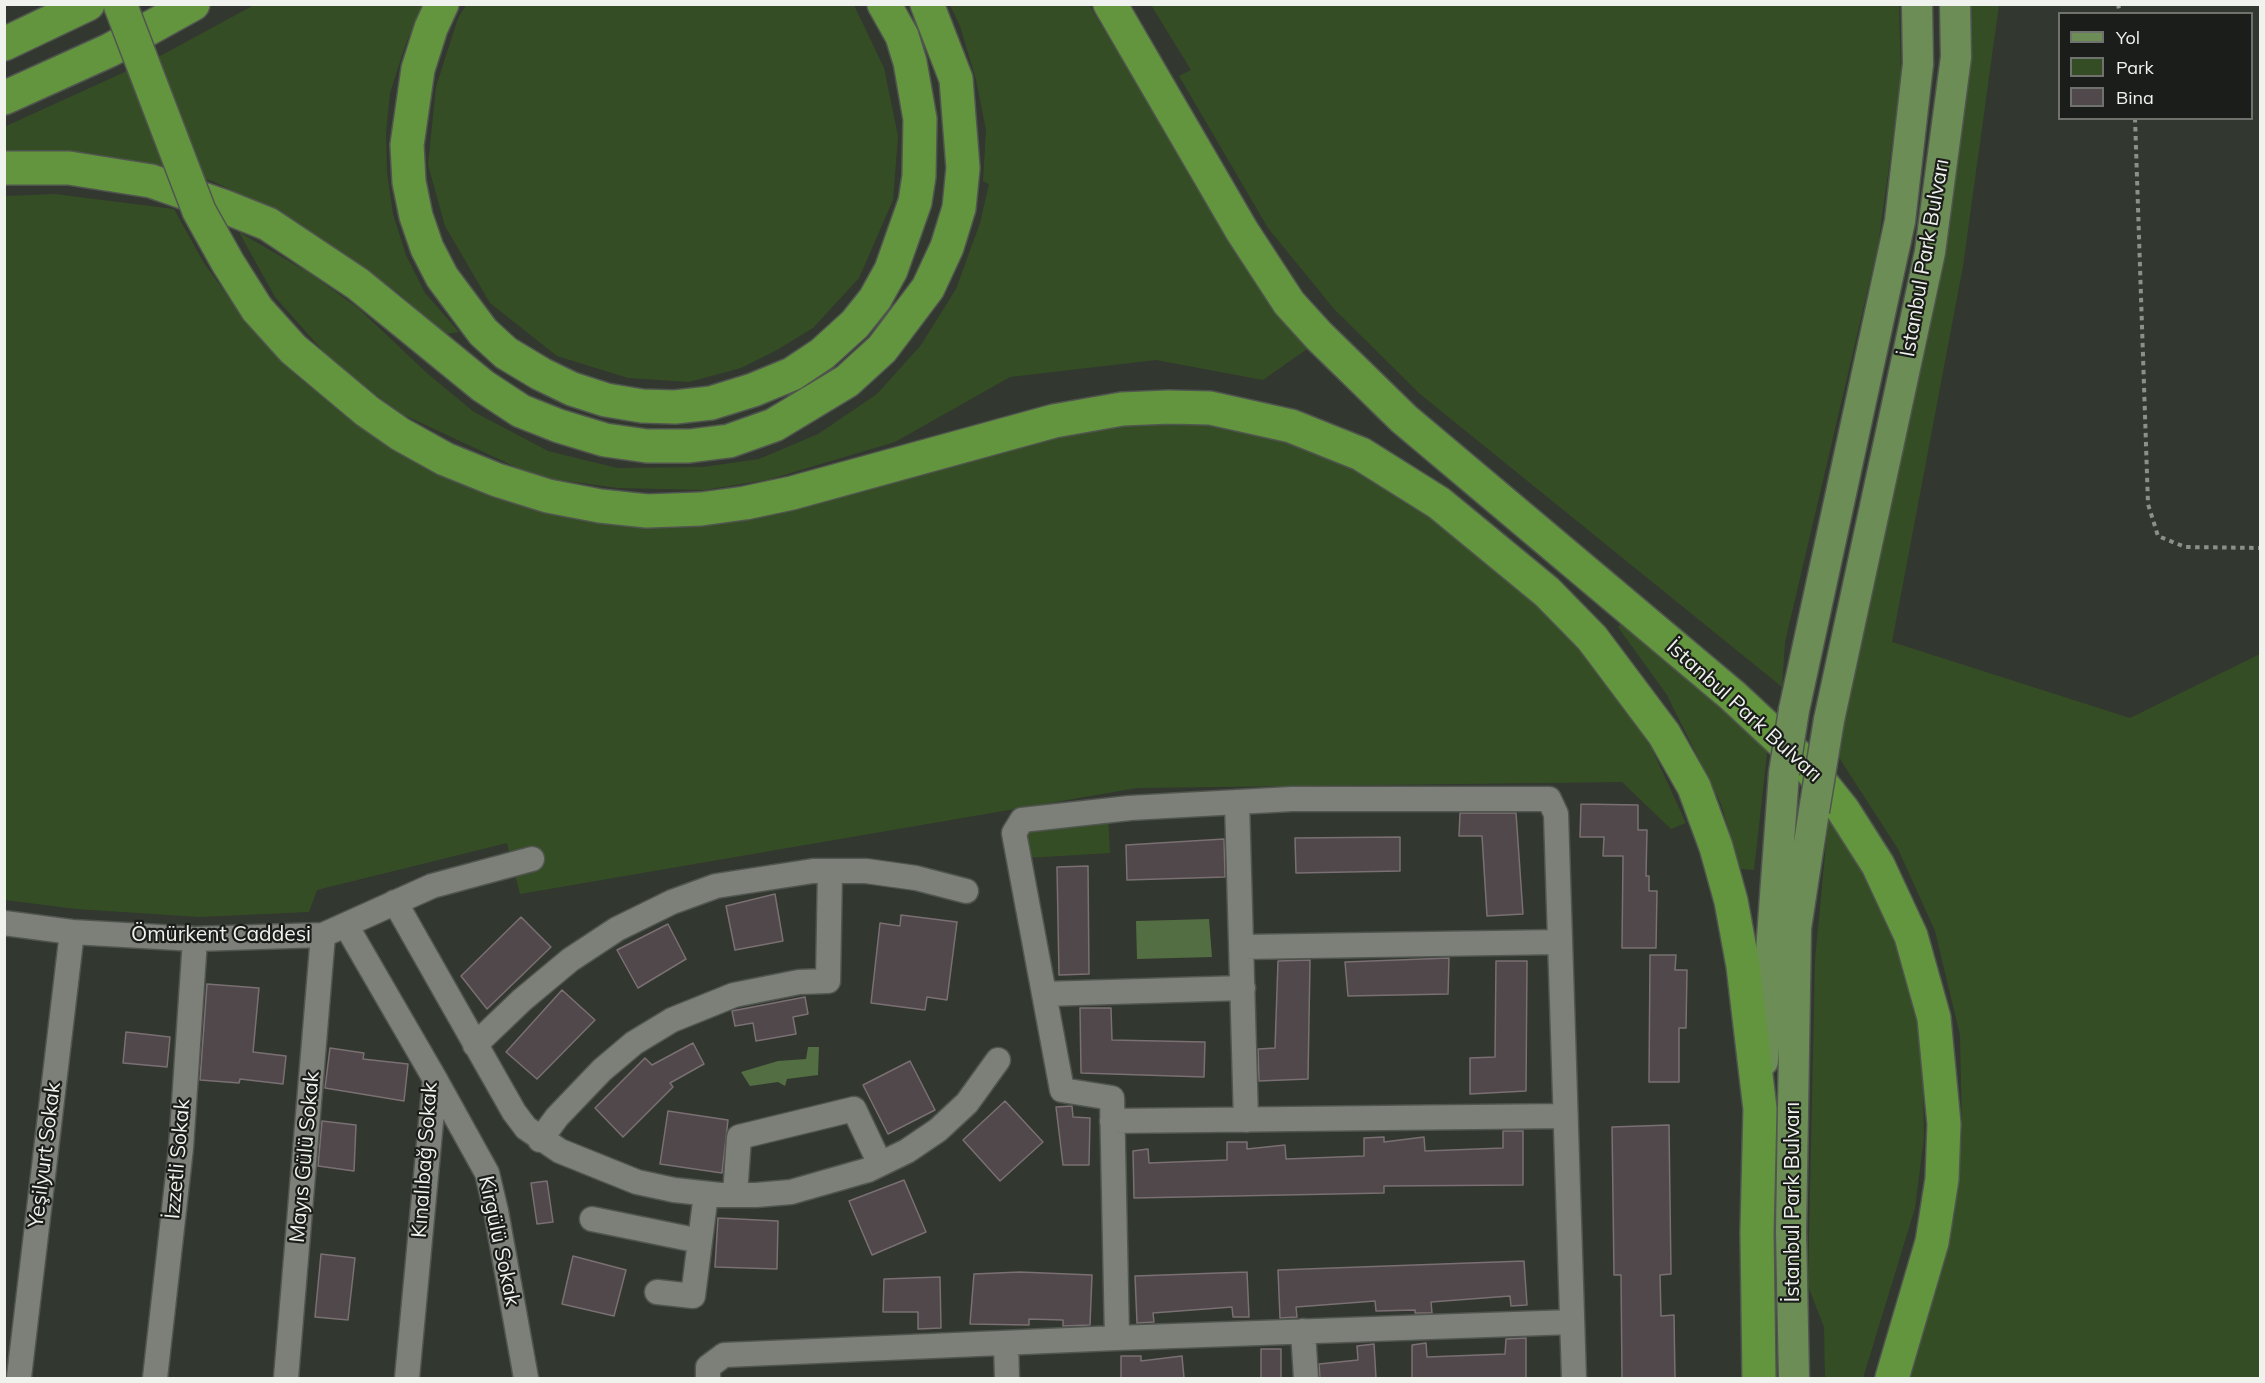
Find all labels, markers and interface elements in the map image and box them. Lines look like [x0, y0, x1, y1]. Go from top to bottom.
legend [2058, 12, 2253, 120]
text: Yol [2116, 26, 2140, 49]
text: Park [2116, 56, 2154, 79]
text: Bina [2116, 86, 2154, 109]
street label: İstanbul Park Bulvarı [1895, 157, 1955, 359]
street label: İstanbul Park Bulvarı [1661, 635, 1827, 787]
street label: Ömürkent Caddesi [131, 922, 311, 948]
street label: Mayıs Gülü Sokak [285, 1070, 325, 1244]
street label: Yeşilyurt Sokak [24, 1081, 66, 1229]
street label: Kınalıbağ Sokak [407, 1081, 443, 1239]
street label: İzzetli Sokak [160, 1098, 196, 1220]
street label: İstanbul Park Bulvarı [1780, 1102, 1806, 1302]
street label: Kirgülü Sokak [473, 1174, 525, 1308]

